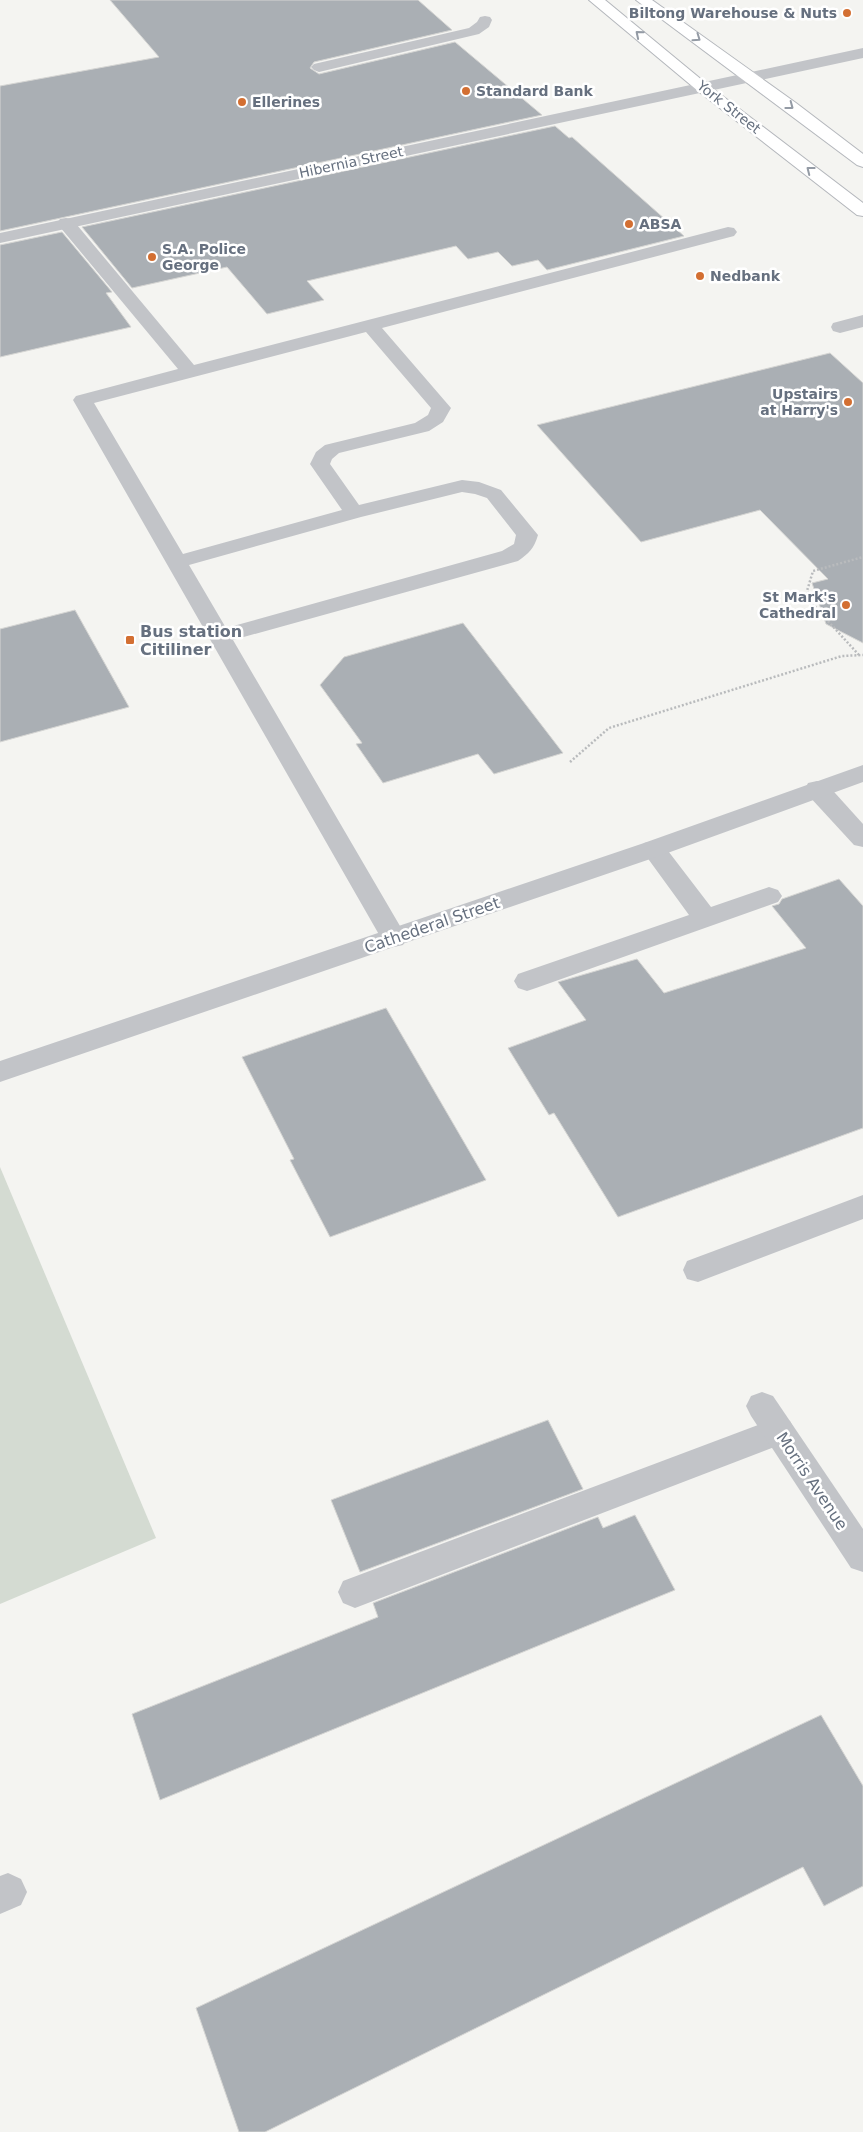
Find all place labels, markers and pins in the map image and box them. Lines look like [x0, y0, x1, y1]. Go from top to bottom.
place label: Biltong Warehouse & Nuts [629, 5, 837, 21]
marker: Biltong Warehouse & Nuts [841, 7, 853, 19]
place label: Standard Bank [476, 83, 594, 99]
marker: Standard Bank [460, 85, 472, 97]
place label: Ellerines [252, 94, 320, 110]
marker: Ellerines [236, 96, 248, 108]
place label: ABSA [639, 216, 682, 232]
marker: ABSA [623, 218, 635, 230]
place label: S.A. Police George [162, 241, 246, 273]
marker: S.A. Police George [146, 251, 158, 263]
place label: Nedbank [710, 268, 781, 284]
marker: Nedbank [694, 270, 706, 282]
place label: Upstairs at Harry's [760, 386, 838, 418]
marker: Upstairs at Harry's [842, 396, 854, 408]
place label: St Mark's Cathedral [759, 589, 836, 621]
marker: St Mark's Cathedral [840, 599, 852, 611]
place label: Bus station Citiliner [140, 622, 242, 659]
marker: Bus station Citiliner [124, 634, 136, 646]

